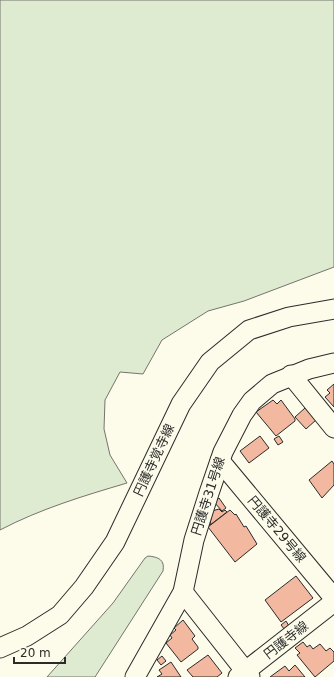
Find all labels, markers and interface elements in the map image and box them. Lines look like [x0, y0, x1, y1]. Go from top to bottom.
street label: 円護寺覚寺線 [131, 421, 177, 499]
street label: 円護寺31号線 [188, 455, 228, 537]
street label: 円護寺29号線 [245, 493, 309, 565]
street label: 円護寺線 [261, 618, 311, 662]
scale bar [14, 639, 65, 665]
text: 20 m [20, 646, 51, 660]

